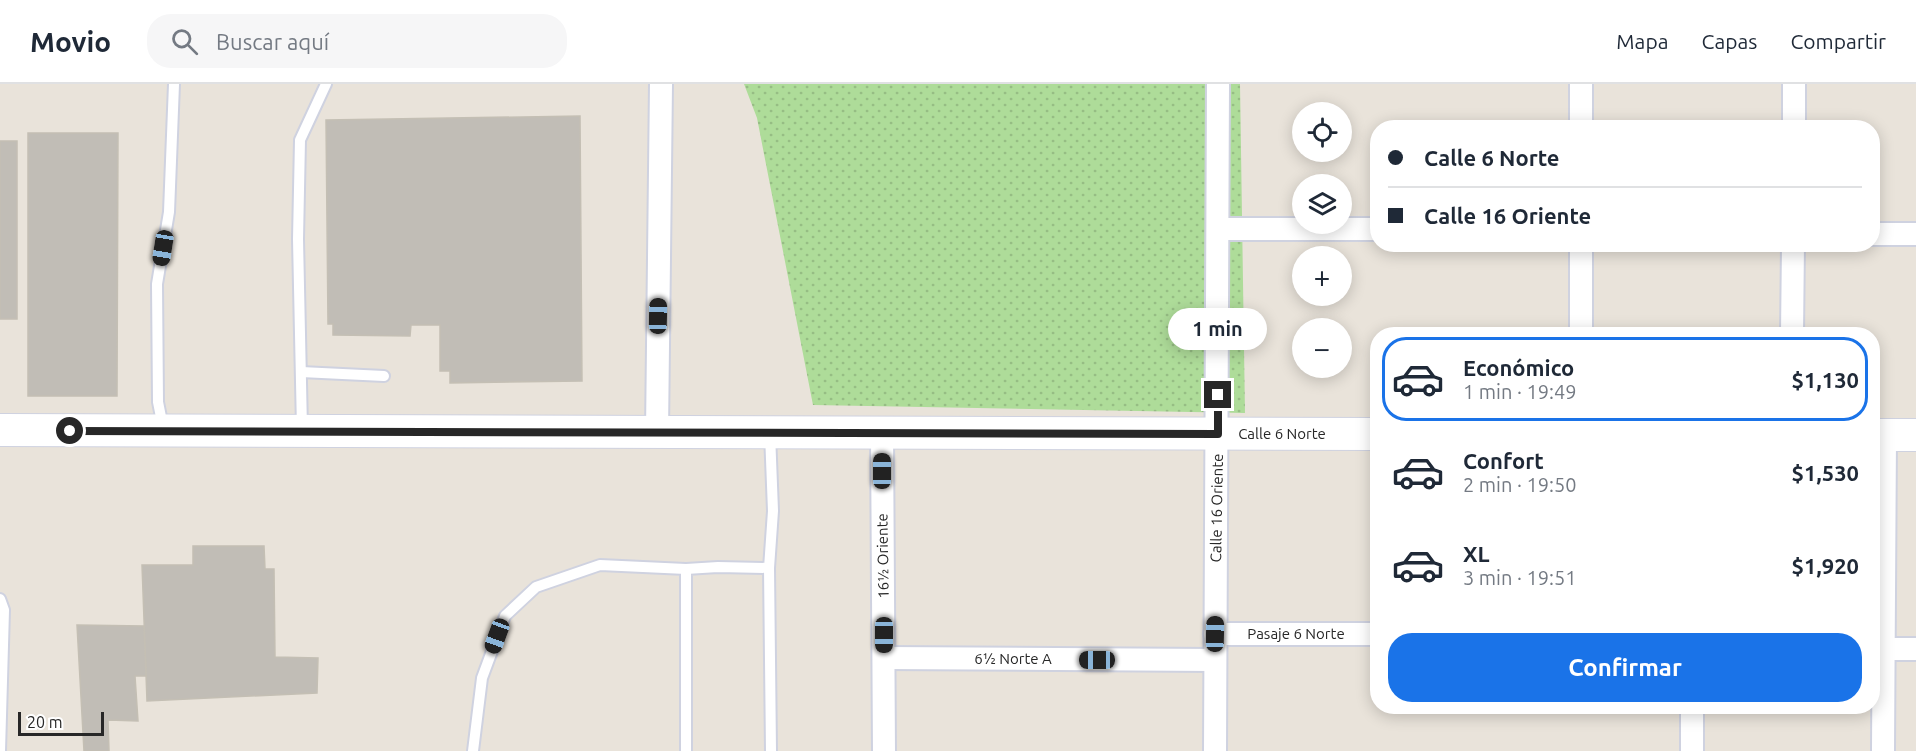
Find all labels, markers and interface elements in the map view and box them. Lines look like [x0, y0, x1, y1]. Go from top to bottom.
search box [147, 14, 567, 68]
icon: search [168, 25, 201, 58]
text: Movio [30, 26, 111, 57]
text: Buscar aquí [216, 29, 329, 54]
text: Mapa [1616, 29, 1668, 53]
text: Capas [1701, 29, 1757, 53]
text: Compartir [1790, 29, 1886, 53]
map controls [1292, 102, 1352, 378]
button: locate [1292, 102, 1352, 162]
text: Calle 6 Norte [1424, 145, 1560, 170]
button: layers [1292, 174, 1352, 234]
text: Calle 16 Oriente [1424, 203, 1591, 228]
car [151, 229, 175, 267]
button: + [1292, 246, 1352, 306]
car [649, 298, 667, 334]
callout: 1 min [1168, 308, 1268, 350]
text: 1 min [1192, 317, 1243, 340]
button: − [1292, 318, 1352, 378]
icon: car [1391, 352, 1445, 406]
text: Económico [1463, 355, 1574, 380]
text: $1,130 [1792, 367, 1859, 392]
text: 1 min · 19:49 [1463, 380, 1577, 403]
route end [1204, 381, 1231, 408]
route start [56, 417, 83, 444]
street label: Calle 6 Norte [1238, 425, 1326, 442]
icon: car [1391, 445, 1445, 499]
text: Confort [1463, 448, 1544, 473]
car [873, 453, 891, 489]
street label: Calle 16 Oriente [1207, 453, 1226, 563]
text: $1,530 [1792, 460, 1859, 485]
text: 2 min · 19:50 [1463, 473, 1577, 496]
street label: 16½ Oriente [873, 513, 892, 599]
icon: car [1391, 538, 1445, 592]
text: XL [1463, 541, 1490, 566]
text: $1,920 [1792, 553, 1859, 578]
text: 3 min · 19:51 [1463, 566, 1577, 589]
car [482, 616, 512, 656]
car [1206, 616, 1224, 652]
car [875, 617, 893, 653]
street label: Pasaje 6 Norte [1247, 625, 1345, 642]
button: Confirmar [1388, 633, 1862, 702]
street label: 6½ Norte A [974, 650, 1052, 667]
car [1079, 651, 1115, 669]
scale bar [18, 709, 104, 736]
text: 20 m [27, 713, 63, 731]

